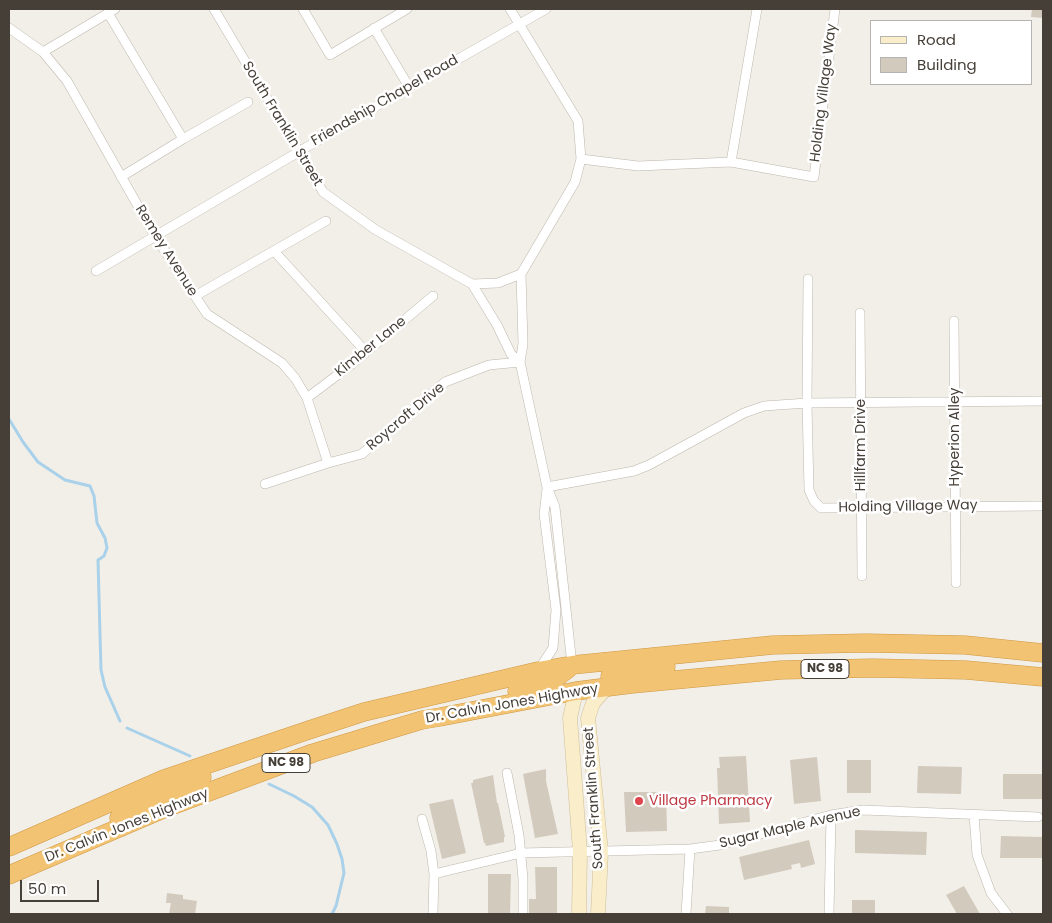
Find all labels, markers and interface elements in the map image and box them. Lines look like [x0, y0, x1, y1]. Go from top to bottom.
legend [870, 20, 1032, 85]
street label: Holding Village Way [807, 23, 841, 163]
text: Road [917, 29, 956, 50]
street label: Friendship Chapel Road [309, 52, 461, 150]
text: Building [917, 54, 977, 75]
street label: South Franklin Street [238, 59, 326, 189]
street label: Remey Avenue [131, 202, 201, 300]
street label: Kimber Lane [332, 313, 410, 381]
street label: Roycroft Drive [364, 380, 448, 454]
street label: Hyperion Alley [947, 388, 963, 486]
street label: Hillfarm Drive [853, 399, 869, 491]
street label: Holding Village Way [838, 497, 978, 517]
road number: NC 98 [801, 660, 849, 679]
street label: Dr. Calvin Jones Highway [424, 681, 600, 727]
street label: South Franklin Street [581, 726, 607, 870]
road number: NC 98 [262, 754, 310, 772]
street label: Dr. Calvin Jones Highway [43, 785, 211, 867]
place label: Village Pharmacy [649, 793, 772, 809]
marker: Village Pharmacy [633, 795, 645, 807]
street label: Sugar Maple Avenue [718, 804, 862, 852]
scale bar [22, 870, 101, 902]
text: 50 m [28, 878, 66, 899]

